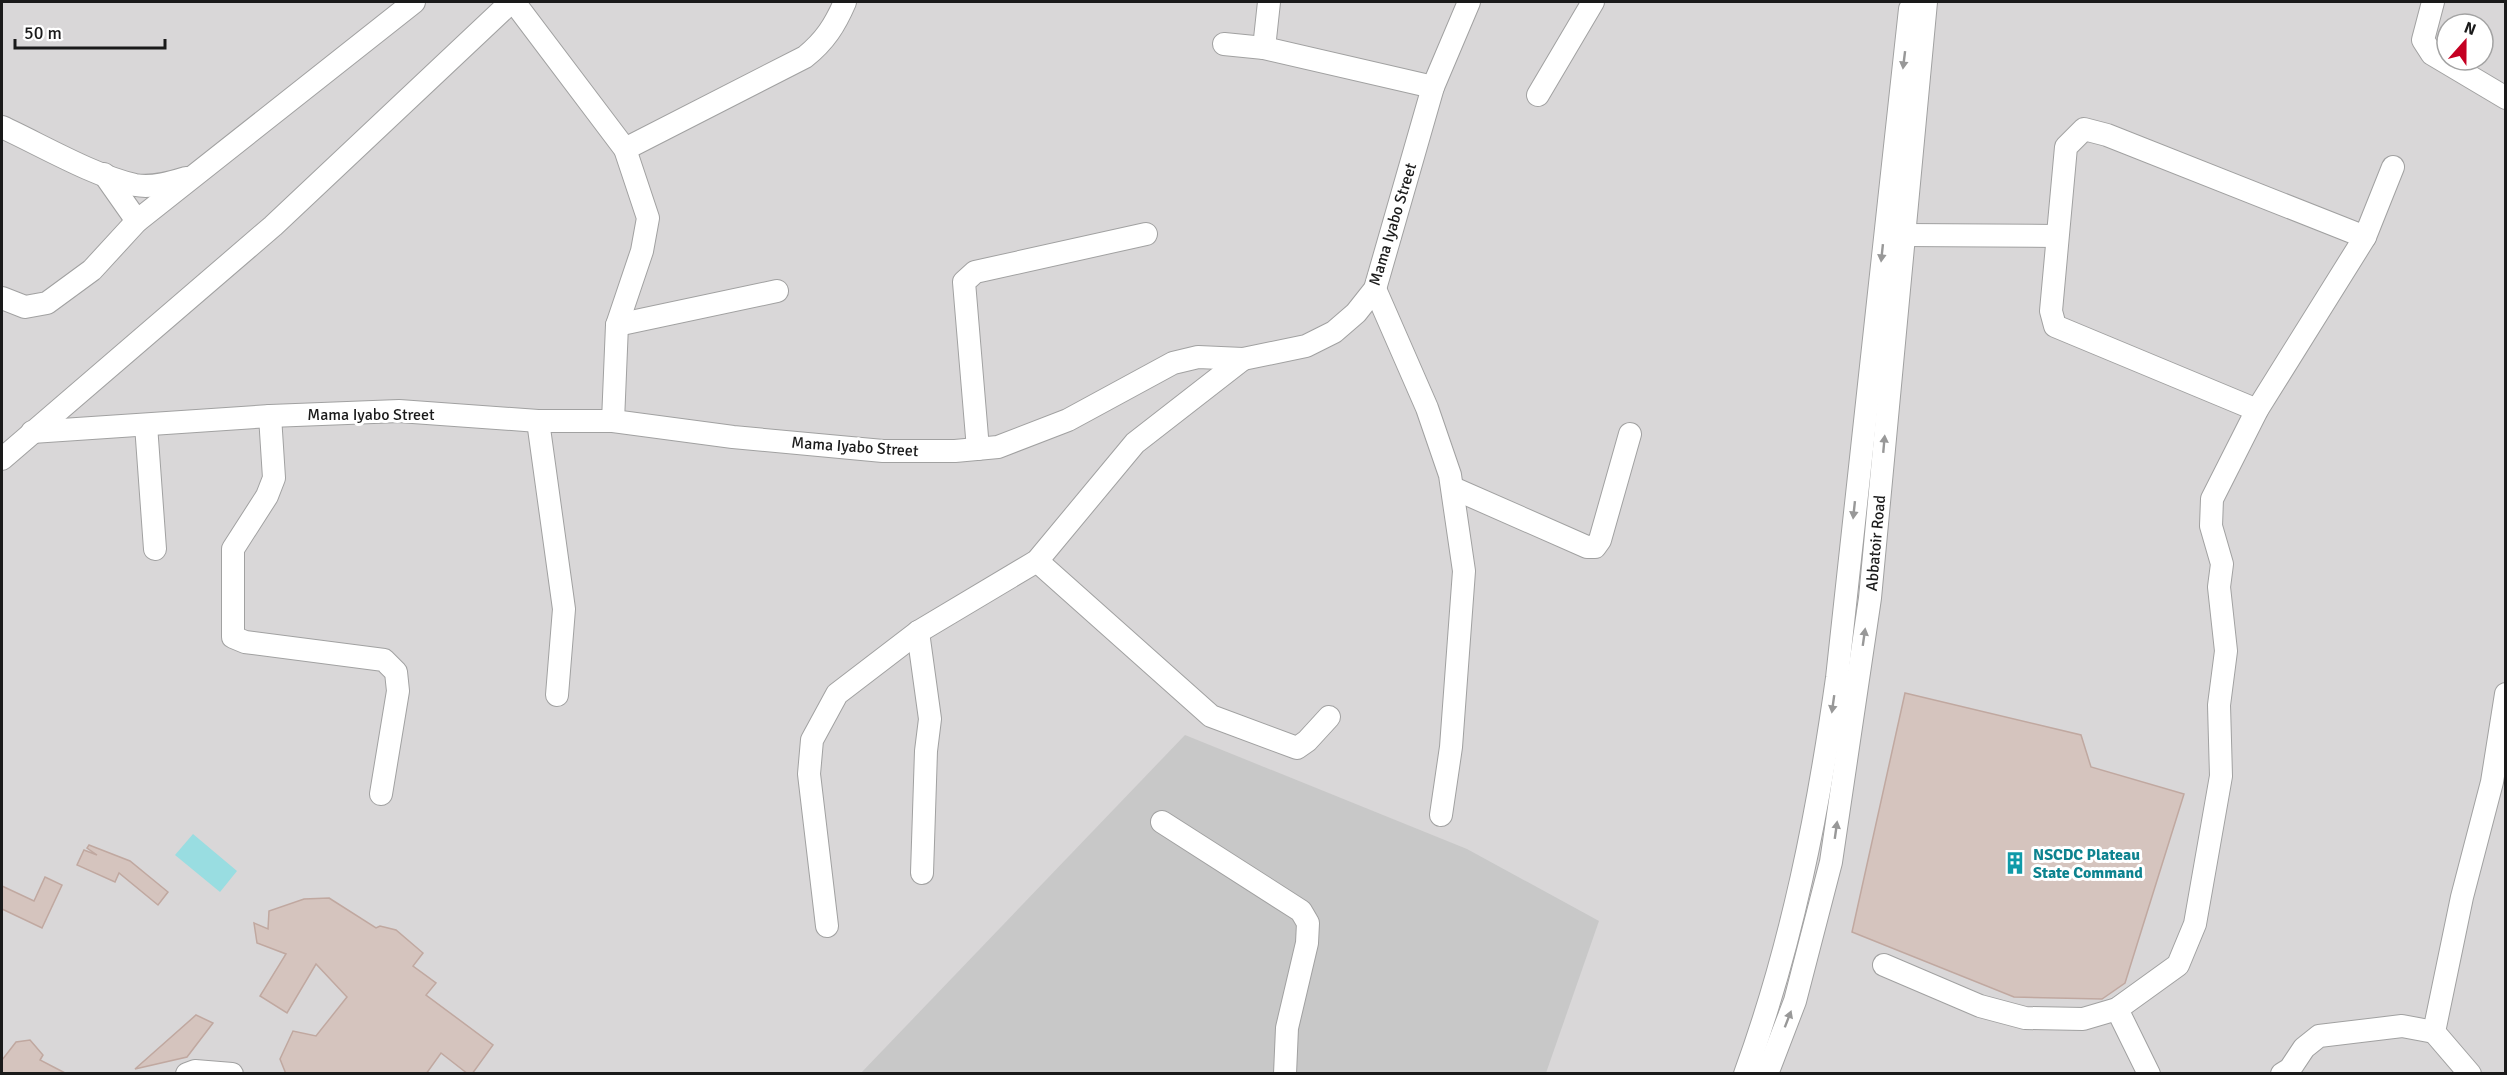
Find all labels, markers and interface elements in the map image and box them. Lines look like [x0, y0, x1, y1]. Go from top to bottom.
scale bar [15, 12, 165, 50]
north arrow [2435, 12, 2495, 72]
text: N [2461, 18, 2479, 40]
text: 50 m [24, 22, 62, 44]
one-way arrow [1899, 50, 1908, 69]
street label: Mama Iyabo Street [1365, 160, 1421, 288]
one-way arrow [1877, 244, 1887, 263]
street label: Mama Iyabo Street [307, 405, 435, 425]
street label: Mama Iyabo Street [791, 433, 920, 461]
one-way arrow [1879, 434, 1889, 453]
street label: Abbatoir Road [1862, 494, 1890, 592]
one-way arrow [1849, 500, 1859, 519]
one-way arrow [1859, 628, 1868, 647]
one-way arrow [1829, 694, 1838, 713]
one-way arrow [1831, 821, 1840, 840]
place label: NSCDC Plateau State Command [2033, 845, 2143, 883]
building icon: NSCDC Plateau State Command [2002, 850, 2028, 876]
one-way arrow [1784, 1010, 1793, 1028]

